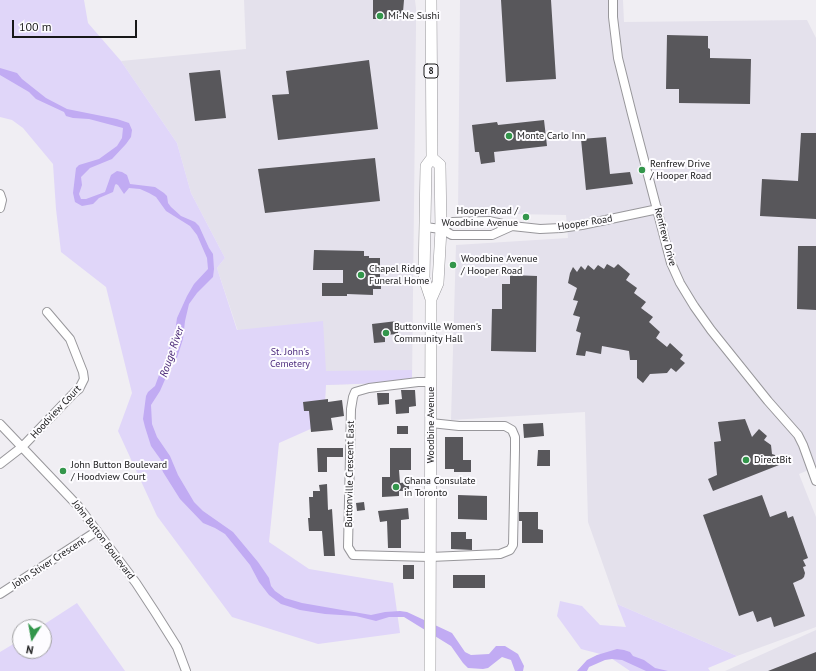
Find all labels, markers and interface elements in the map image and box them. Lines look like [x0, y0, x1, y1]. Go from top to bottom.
place label: Mi-Ne Sushi [388, 10, 440, 22]
marker: Mi-Ne Sushi [375, 11, 385, 21]
scale bar [14, 12, 139, 38]
text: 100 m [19, 19, 52, 34]
road number: 8 [424, 64, 438, 78]
place label: Monte Carlo Inn [517, 130, 585, 142]
marker: Monte Carlo Inn [504, 131, 514, 141]
place label: Renfrew Drive / Hooper Road [650, 158, 711, 182]
marker: Renfrew Drive / Hooper Road [637, 165, 647, 175]
place label: Hooper Road / Woodbine Avenue [442, 205, 518, 228]
street label: Renfrew Drive [651, 206, 679, 268]
marker: Hooper Road / Woodbine Avenue [521, 212, 531, 222]
street label: Hooper Road [557, 213, 613, 233]
place label: Woodbine Avenue / Hooper Road [461, 253, 537, 276]
marker: Woodbine Avenue / Hooper Road [448, 260, 458, 270]
place label: Chapel Ridge Funeral Home [369, 263, 429, 286]
marker: Chapel Ridge Funeral Home [356, 270, 366, 280]
place label: Buttonville Women's Community Hall [394, 321, 481, 344]
water label: Rouge River [157, 325, 187, 379]
marker: Buttonville Women's Community Hall [381, 328, 391, 338]
park label: St. John's Cemetery [270, 346, 310, 370]
street label: Hoodview Court [28, 383, 84, 441]
street label: Woodbine Avenue [425, 387, 437, 463]
street label: Buttonville Crescent East [343, 420, 357, 528]
place label: DirectBit [754, 454, 791, 466]
marker: DirectBit [741, 455, 751, 465]
place label: John Button Boulevard / Hoodview Court [71, 459, 167, 482]
marker: John Button Boulevard / Hoodview Court [58, 466, 68, 476]
place label: Ghana Consulate in Toronto [404, 475, 476, 498]
marker: Ghana Consulate in Toronto [391, 482, 401, 492]
street label: John Button Boulevard [69, 498, 137, 582]
street label: John Stiver Crescent [10, 535, 88, 591]
north arrow [12, 619, 52, 659]
text: N [25, 642, 35, 657]

